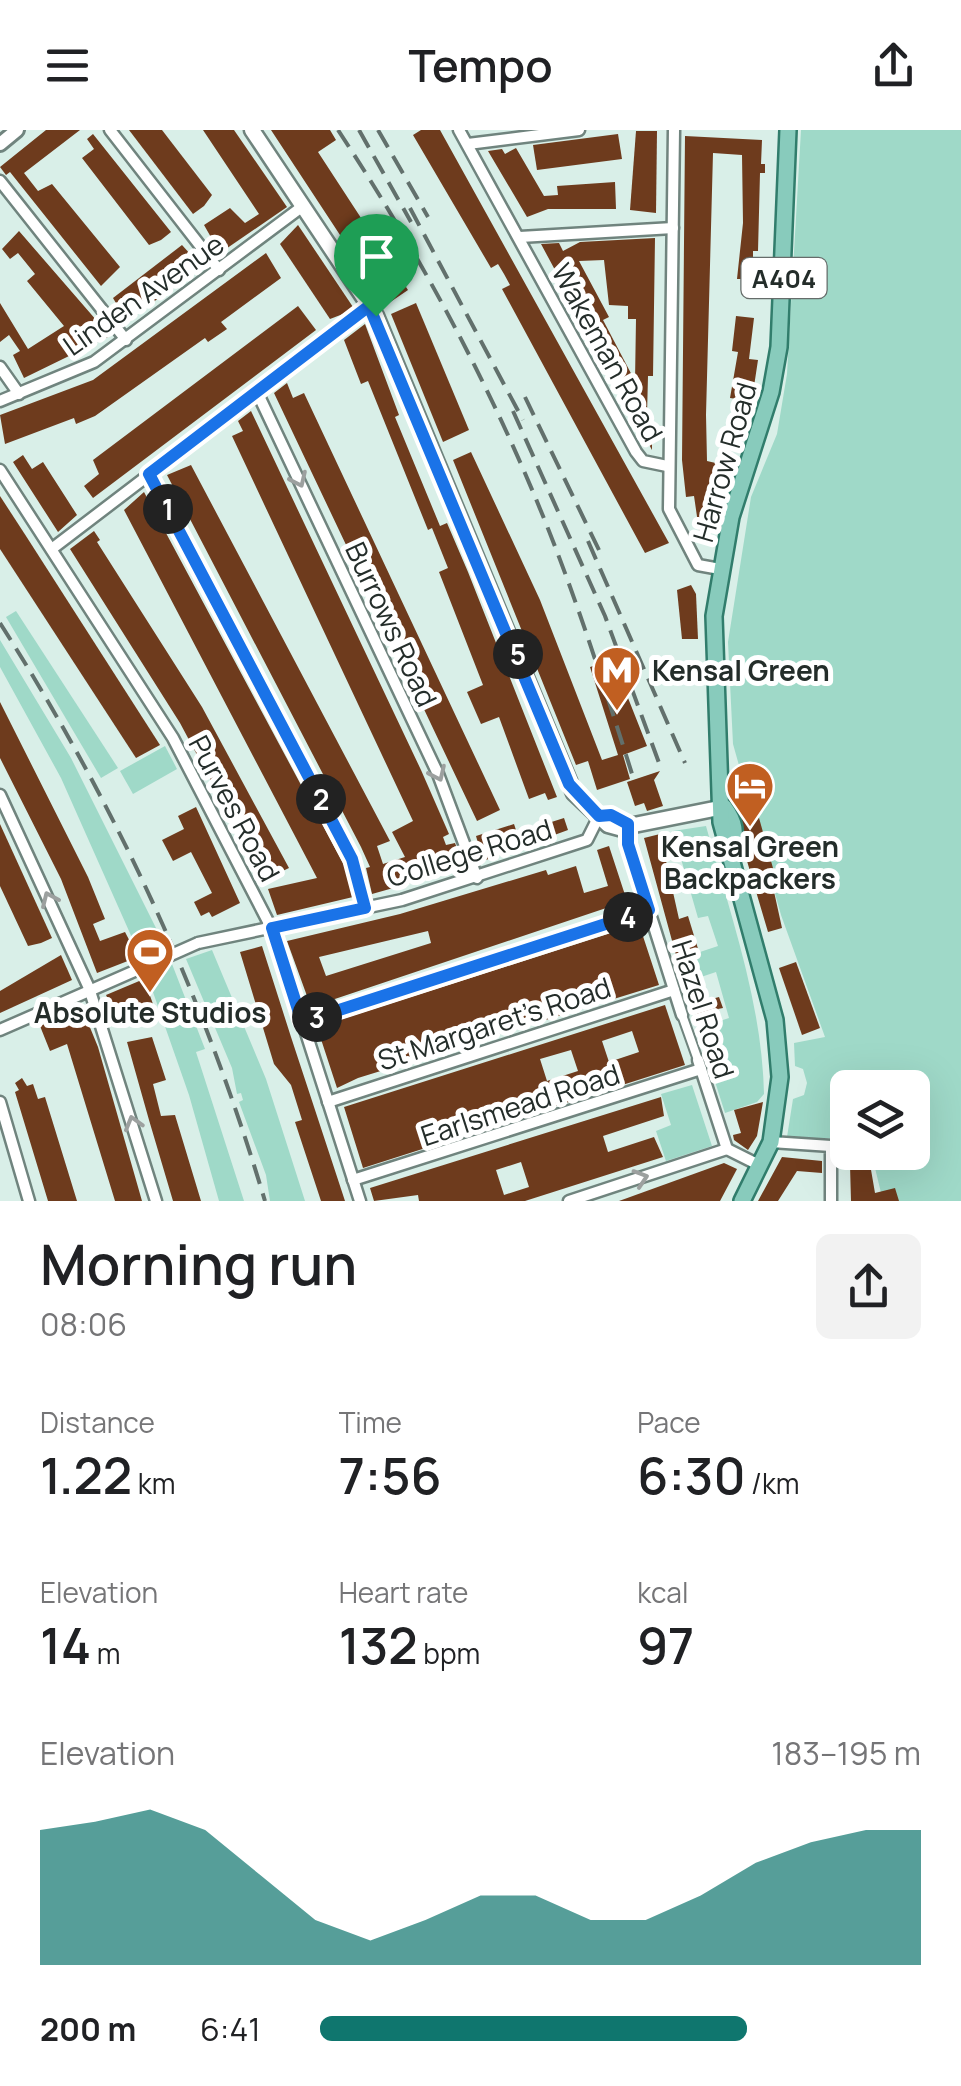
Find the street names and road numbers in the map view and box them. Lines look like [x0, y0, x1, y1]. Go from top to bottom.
street label: Linden Avenue [55, 225, 231, 363]
street label: Wakeman Road [543, 256, 673, 448]
road number: A404 [742, 258, 826, 298]
street label: Harrow Road [683, 378, 765, 546]
street label: Burrows Road [337, 536, 447, 712]
street label: Purves Road [181, 728, 289, 888]
street label: College Road [382, 809, 556, 895]
street label: Hazel Road [664, 935, 744, 1083]
street label: St Margaret's Road [373, 967, 615, 1079]
street label: Earlsmead Road [416, 1054, 624, 1154]

